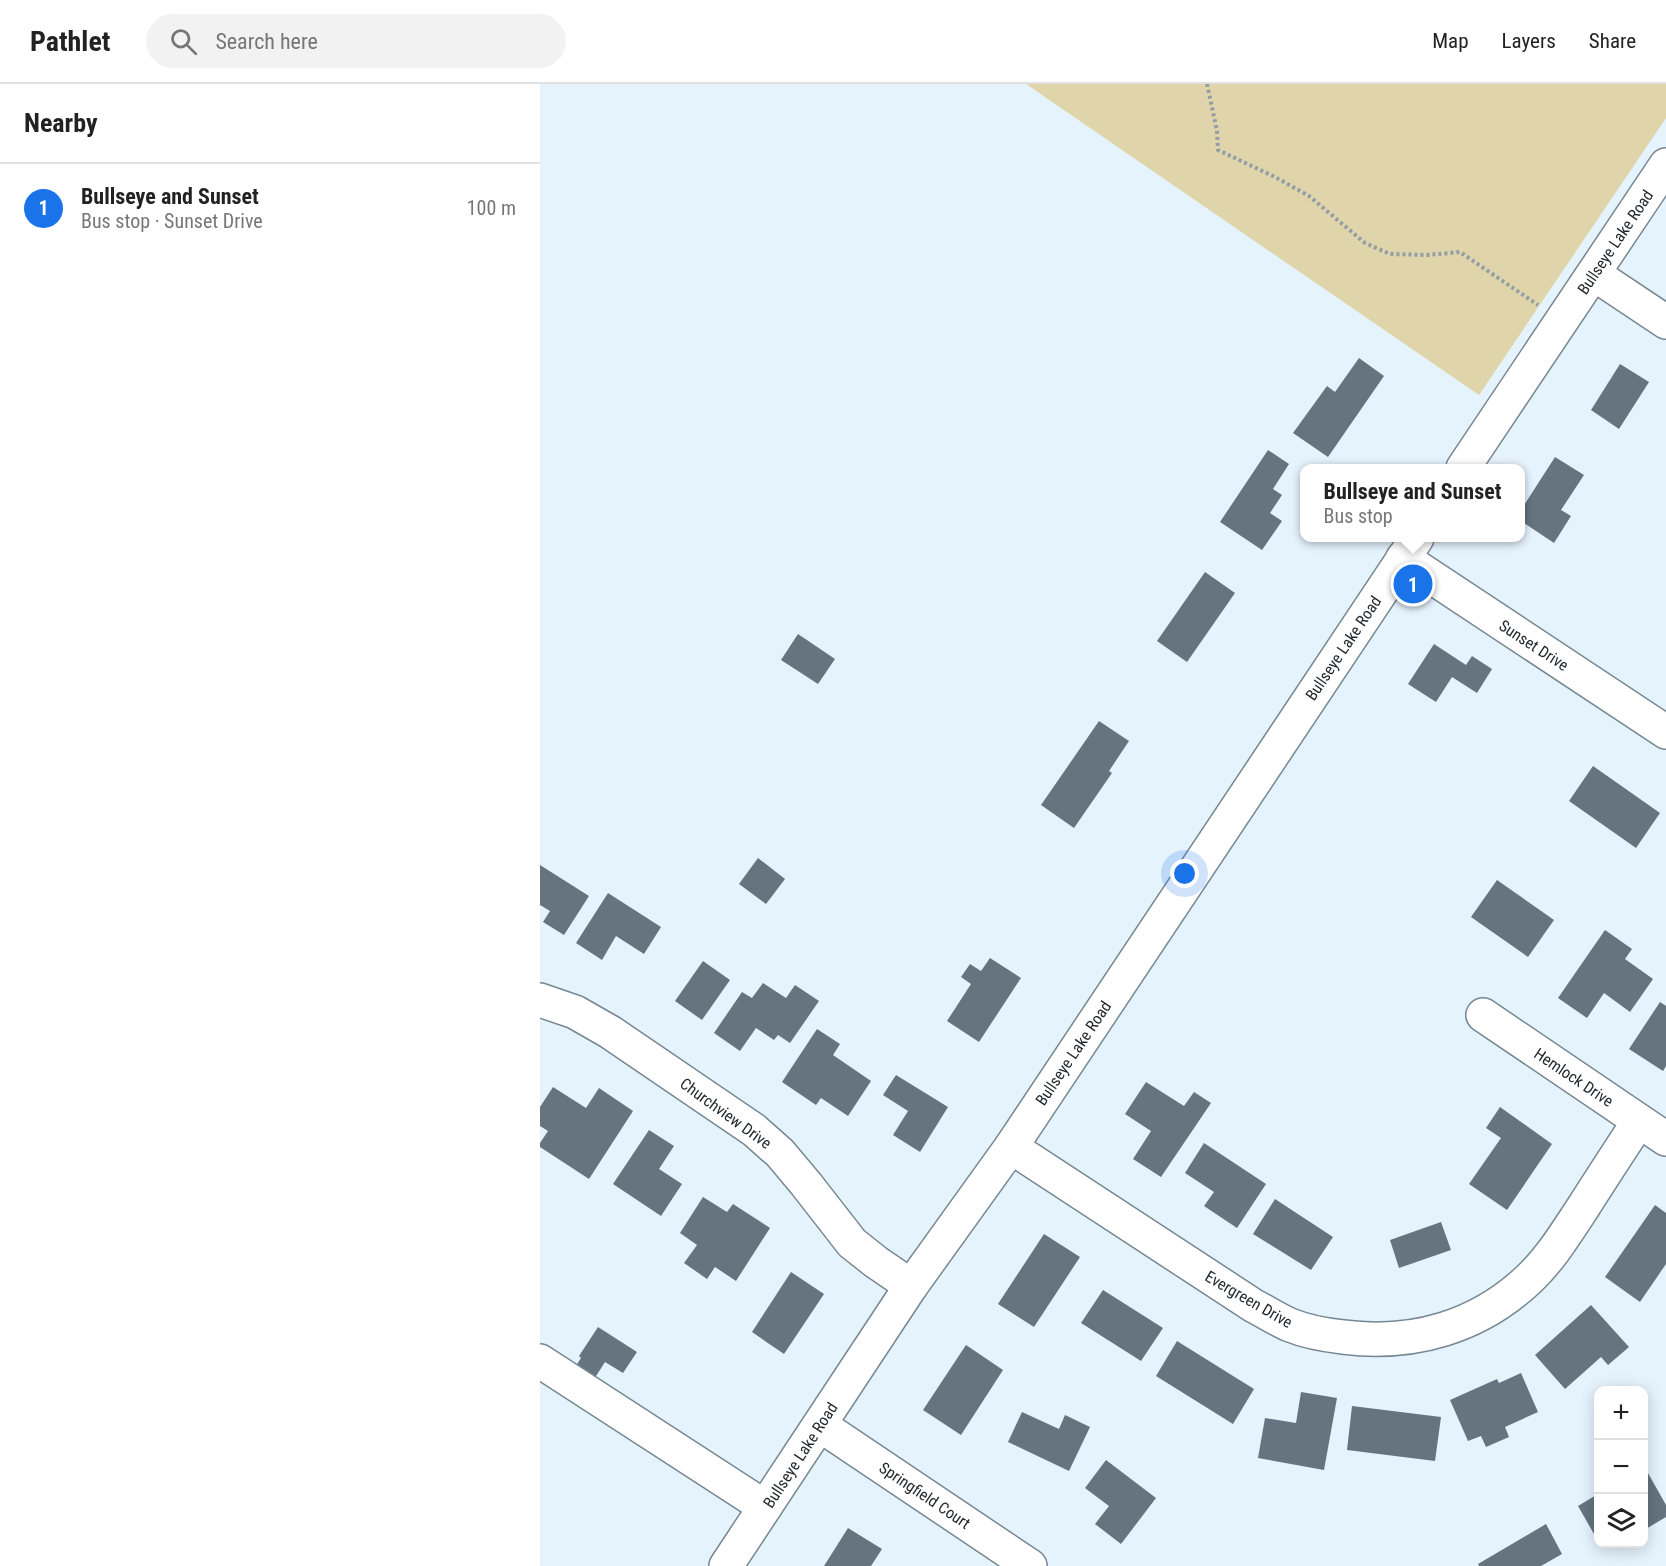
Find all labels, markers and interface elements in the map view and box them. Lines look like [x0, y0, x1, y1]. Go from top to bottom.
search box [146, 14, 566, 68]
text: Pathlet [30, 25, 110, 58]
icon: search [167, 25, 200, 58]
text: Search here [215, 29, 318, 54]
text: Map [1432, 29, 1469, 53]
text: Layers [1502, 29, 1556, 53]
text: Share [1589, 29, 1636, 53]
text: Nearby [24, 108, 98, 138]
text: Bullseye and Sunset [81, 184, 259, 209]
street label: Bullseye Lake Road [1573, 186, 1657, 298]
text: 1 [38, 196, 49, 220]
text: 100 m [467, 196, 516, 220]
text: Bus stop · Sunset Drive [81, 209, 263, 233]
popup [1300, 464, 1525, 542]
text: Bullseye and Sunset [1324, 479, 1501, 504]
text: Bus stop [1324, 504, 1393, 528]
pin: 1 [1394, 562, 1432, 606]
street label: Bullseye Lake Road [1301, 592, 1385, 704]
street label: Sunset Drive [1495, 616, 1572, 675]
your location [1170, 859, 1199, 888]
street label: Bullseye Lake Road [1031, 997, 1115, 1109]
street label: Hemlock Drive [1531, 1044, 1617, 1111]
street label: Churchview Drive [676, 1074, 775, 1153]
street label: Evergreen Drive [1202, 1267, 1296, 1332]
map controls [1594, 1386, 1648, 1548]
button: + [1594, 1386, 1648, 1440]
street label: Bullseye Lake Road [759, 1399, 842, 1512]
button: − [1594, 1440, 1648, 1494]
street label: Springfield Court [876, 1458, 974, 1533]
button: layers [1594, 1494, 1648, 1548]

